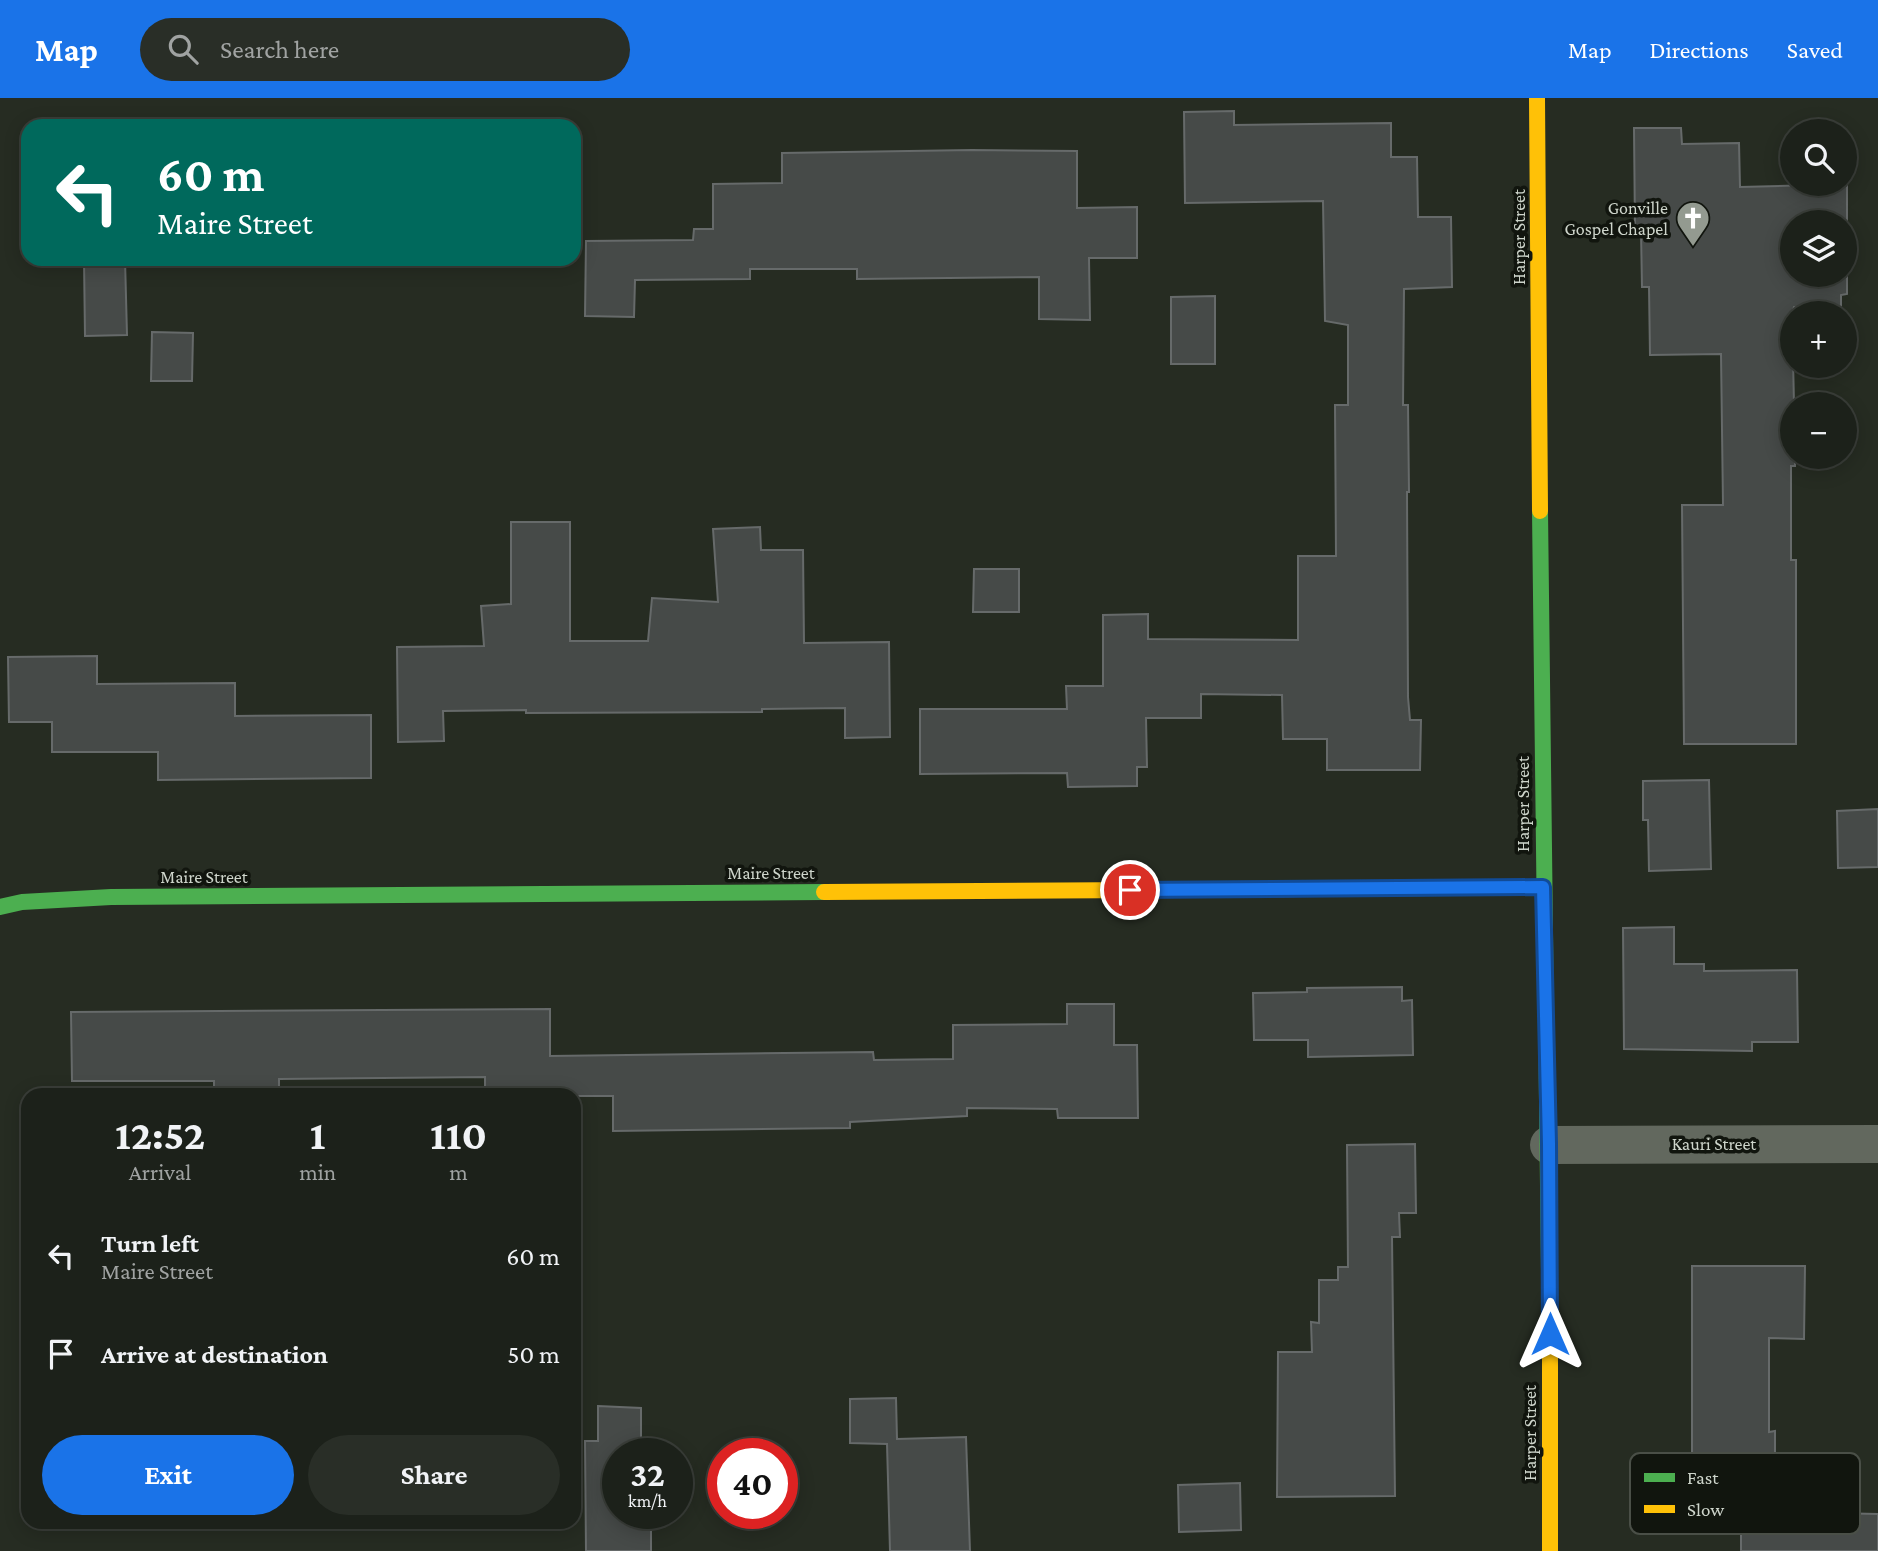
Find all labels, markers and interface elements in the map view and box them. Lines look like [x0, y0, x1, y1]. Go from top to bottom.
search box [140, 18, 630, 81]
icon: search [164, 30, 202, 68]
text: Map [35, 31, 98, 68]
text: Search here [220, 35, 339, 64]
text: Map [1568, 36, 1612, 63]
text: Directions [1650, 36, 1749, 63]
text: Saved [1787, 36, 1843, 63]
map controls [1780, 119, 1857, 469]
button: search [1780, 119, 1857, 196]
icon: left [42, 147, 133, 238]
text: 60 m [157, 147, 264, 202]
street label: Harper Street [1509, 188, 1529, 285]
place label: Gonville Gospel Chapel [1564, 198, 1668, 239]
church icon: Gonville Gospel Chapel [1674, 199, 1712, 248]
text: Maire Street [157, 205, 312, 241]
button: layers [1780, 210, 1857, 287]
button: + [1780, 301, 1857, 378]
button: − [1780, 392, 1857, 469]
street label: Harper Street [1513, 755, 1533, 852]
pin [1100, 860, 1160, 920]
street label: Maire Street [727, 863, 816, 883]
street label: Maire Street [160, 867, 249, 887]
icon: arrive [1111, 871, 1149, 909]
text: 12:52 [115, 1111, 205, 1158]
text: 1 [310, 1111, 325, 1158]
text: 110 [430, 1111, 487, 1158]
street label: Kauri Street [1672, 1134, 1757, 1154]
text: Arrival [129, 1159, 191, 1185]
text: min [299, 1159, 336, 1185]
text: m [449, 1159, 468, 1185]
text: Turn left [101, 1229, 199, 1258]
icon: left [42, 1237, 80, 1275]
text: 60 m [506, 1242, 560, 1271]
text: Maire Street [101, 1258, 213, 1284]
position arrow [1513, 1297, 1587, 1371]
icon: arrive [42, 1335, 80, 1373]
text: Arrive at destination [101, 1340, 328, 1369]
text: 50 m [507, 1340, 560, 1369]
street label: Harper Street [1520, 1384, 1540, 1481]
button: Exit [42, 1435, 294, 1515]
button: Share [308, 1435, 560, 1515]
speed limit sign: 40 [707, 1438, 798, 1529]
legend [1630, 1453, 1860, 1534]
text: 32 [630, 1455, 665, 1494]
text: Fast [1687, 1467, 1719, 1488]
text: km/h [628, 1491, 667, 1511]
text: Slow [1687, 1499, 1724, 1520]

